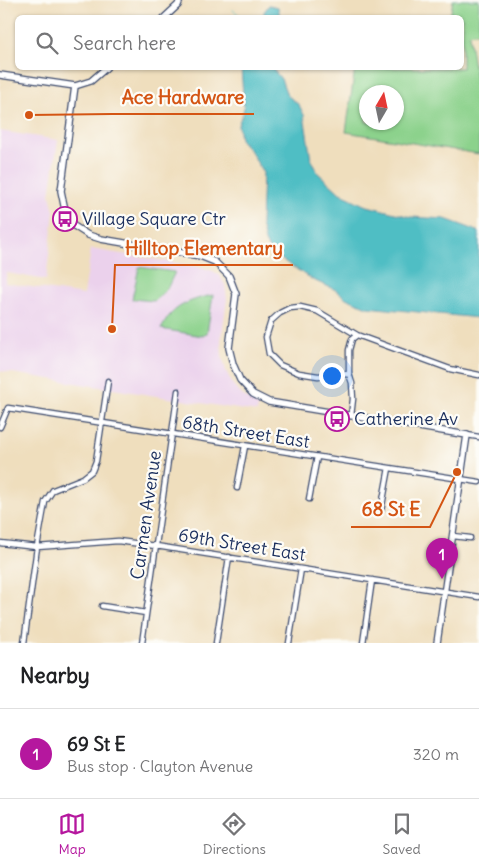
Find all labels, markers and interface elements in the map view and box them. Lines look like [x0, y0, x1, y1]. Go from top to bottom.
search box [15, 15, 464, 70]
icon: search [33, 29, 61, 57]
text: Search here [73, 31, 176, 55]
callout: Ace Hardware [112, 80, 254, 114]
text: Ace Hardware [122, 85, 244, 109]
north arrow [359, 85, 404, 130]
bus stop icon: Village Square Ctr [52, 206, 78, 232]
place label: Village Square Ctr [82, 207, 227, 230]
callout: Hilltop Elementary [115, 231, 293, 265]
text: Hilltop Elementary [125, 236, 283, 260]
your location [319, 363, 345, 389]
bus stop icon: Catherine Av [324, 406, 350, 432]
place label: Catherine Av [354, 407, 458, 430]
street label: 68th Street East [181, 410, 311, 453]
street label: Carmen Avenue [125, 449, 166, 581]
callout: 68 St E [351, 493, 430, 527]
text: 68 St E [362, 497, 420, 521]
street label: 69th Street East [177, 523, 307, 566]
pin: 1 [426, 538, 458, 579]
text: Nearby [20, 662, 90, 689]
text: 69 St E [67, 732, 126, 756]
text: 1 [33, 744, 39, 764]
text: 320 m [413, 744, 459, 764]
text: Bus stop · Clayton Avenue [67, 756, 253, 776]
tab: Map [58, 810, 86, 858]
tab: Directions [203, 810, 266, 858]
tab: Saved [382, 810, 421, 858]

